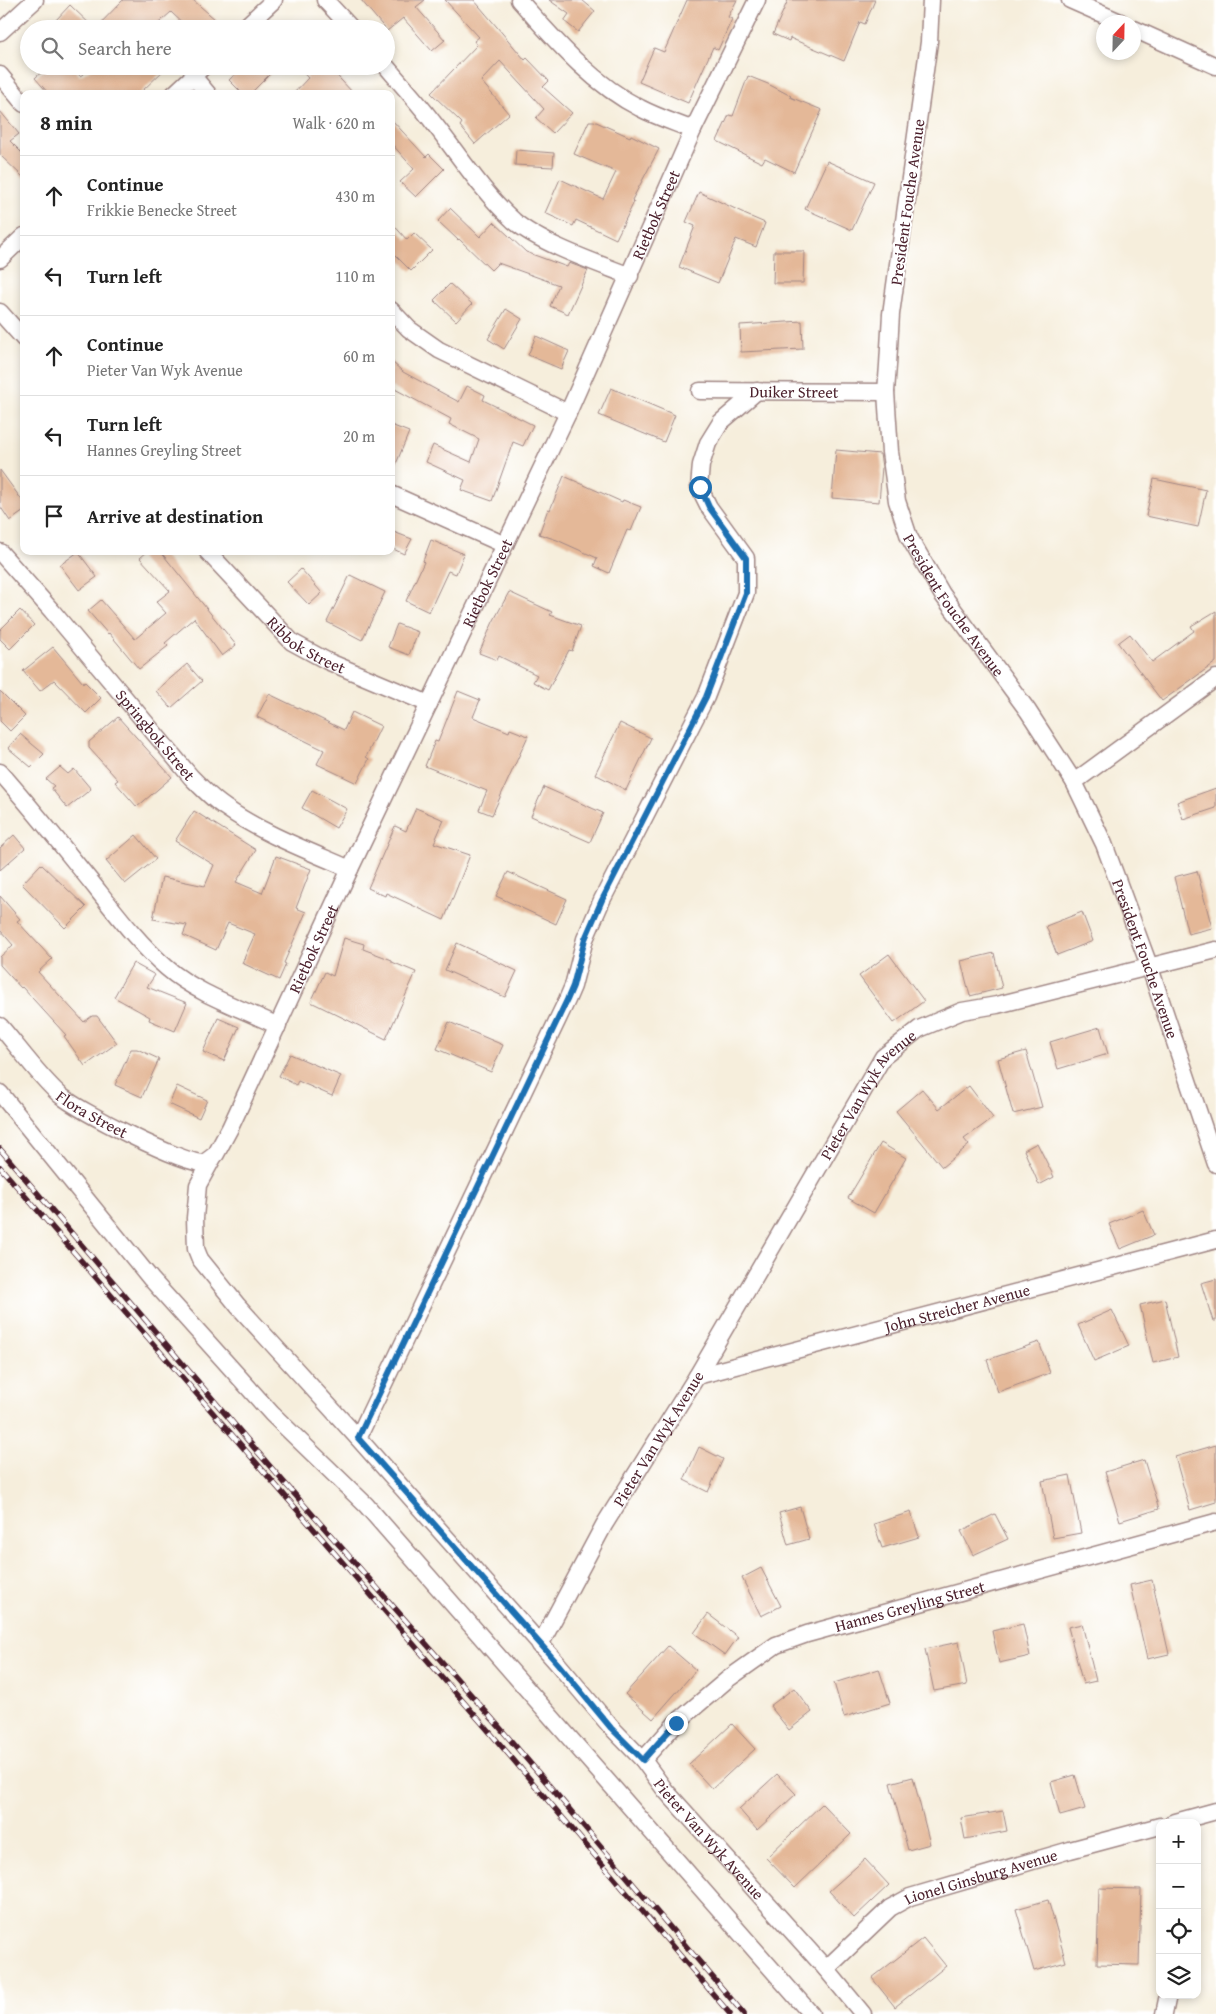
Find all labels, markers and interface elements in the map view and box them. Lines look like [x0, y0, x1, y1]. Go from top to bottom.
north arrow [1096, 15, 1141, 60]
search box [20, 20, 395, 75]
icon: search [38, 34, 66, 62]
text: Search here [78, 34, 172, 62]
text: 8 min [40, 107, 92, 138]
text: Walk · 620 m [292, 111, 375, 135]
street label: President Fouche Avenue [883, 117, 931, 287]
street label: Rietbok Street [625, 166, 686, 263]
text: Continue [87, 170, 164, 198]
icon: ahead [40, 182, 68, 210]
text: 430 m [335, 184, 375, 208]
text: Frikkie Benecke Street [87, 198, 237, 222]
icon: left [40, 262, 68, 290]
text: Turn left [87, 262, 162, 290]
text: 110 m [335, 264, 375, 288]
text: Continue [87, 330, 164, 358]
icon: ahead [40, 342, 68, 370]
text: 60 m [343, 344, 375, 368]
text: Pieter Van Wyk Avenue [87, 358, 243, 382]
street label: Duiker Street [750, 379, 839, 404]
text: Turn left [87, 410, 162, 438]
icon: left [40, 422, 68, 450]
text: 20 m [343, 424, 375, 448]
text: Hannes Greyling Street [87, 438, 242, 462]
route start [689, 476, 712, 499]
icon: arrive [40, 502, 68, 530]
text: Arrive at destination [87, 502, 263, 530]
street label: President Fouche Avenue [897, 529, 1011, 681]
street label: Rietbok Street [455, 534, 518, 631]
street label: Ribbok Street [261, 611, 349, 680]
street label: Springbok Street [110, 684, 201, 786]
street label: President Fouche Avenue [1106, 876, 1185, 1042]
street label: Rietbok Street [282, 900, 344, 997]
street label: Pieter Van Wyk Avenue [814, 1024, 921, 1164]
street label: Flora Street [51, 1084, 132, 1144]
street label: John Streicher Avenue [880, 1277, 1032, 1339]
street label: Pieter Van Wyk Avenue [607, 1366, 710, 1511]
street label: Hannes Greyling Street [832, 1574, 988, 1638]
route end [665, 1712, 688, 1735]
street label: Pieter Van Wyk Avenue [648, 1773, 770, 1905]
map controls [1156, 1819, 1201, 1999]
button: + [1156, 1819, 1201, 1864]
street label: Lionel Ginsburg Avenue [899, 1842, 1060, 1910]
button: − [1156, 1864, 1201, 1909]
button: locate [1156, 1909, 1201, 1954]
button: layers [1156, 1954, 1201, 1999]

